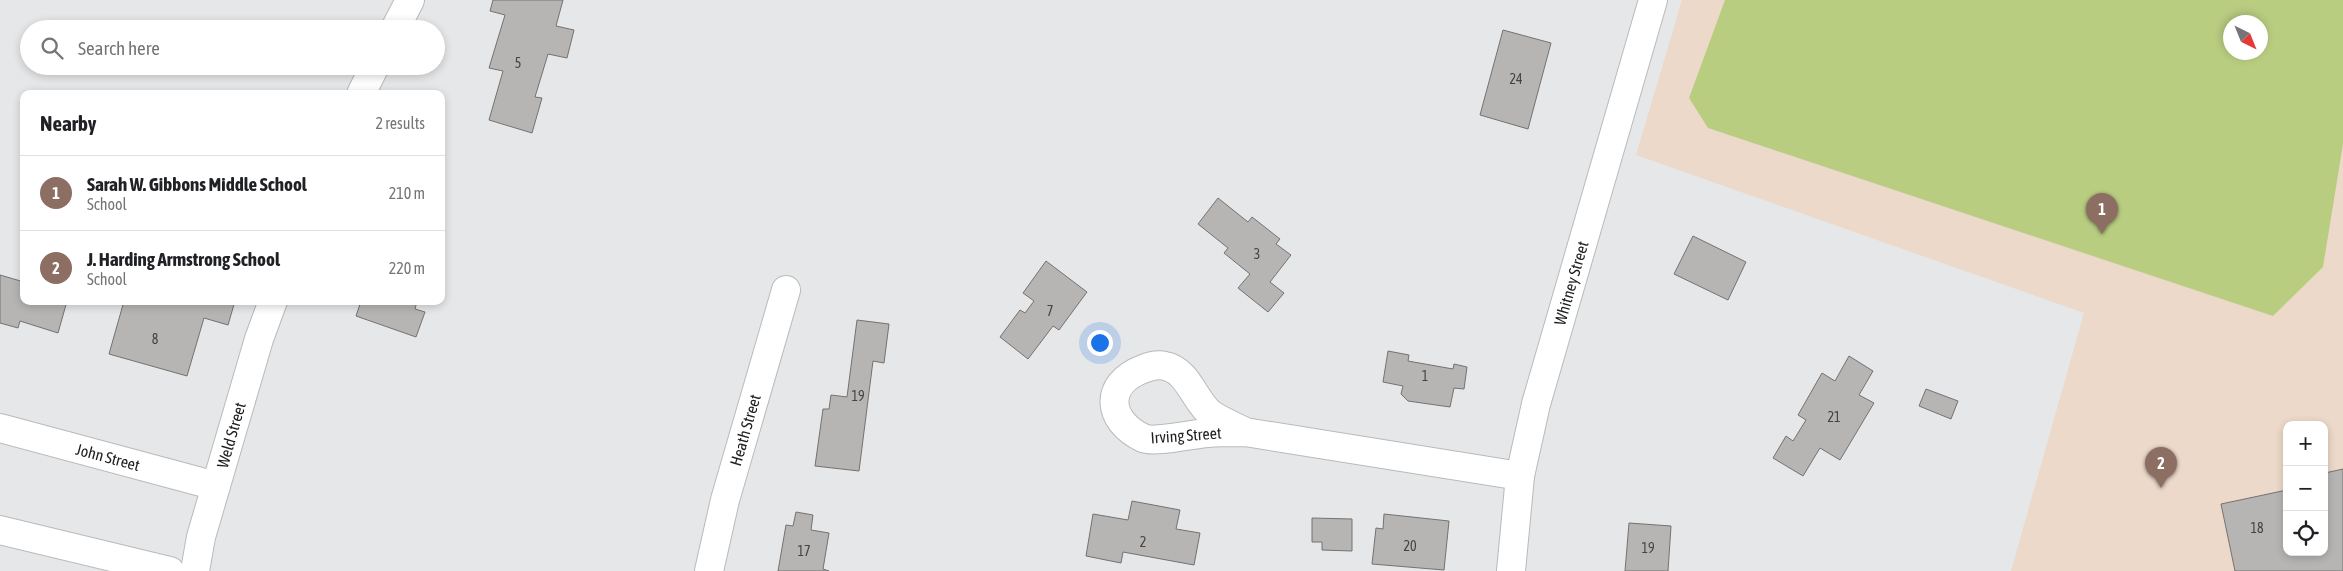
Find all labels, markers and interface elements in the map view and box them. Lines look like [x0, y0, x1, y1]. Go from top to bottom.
north arrow [2223, 15, 2268, 60]
search box [20, 20, 445, 75]
icon: search [38, 34, 66, 62]
text: Search here [78, 37, 160, 59]
house number: 5 [515, 55, 521, 71]
house number: 24 [1509, 71, 1523, 87]
text: Nearby [40, 111, 96, 135]
text: 2 results [375, 114, 425, 132]
text: Sarah W. Gibbons Middle School [87, 173, 307, 195]
text: 1 [52, 184, 60, 202]
text: 210 m [389, 184, 425, 202]
pin: 1 [2086, 193, 2118, 234]
text: School [87, 195, 127, 213]
street label: Whitney Street [1550, 239, 1593, 327]
house number: 3 [1254, 246, 1260, 262]
text: J. Harding Armstrong School [87, 248, 280, 270]
text: 2 [52, 259, 60, 277]
text: 220 m [389, 259, 425, 277]
text: School [87, 270, 127, 288]
house number: 7 [1047, 303, 1053, 319]
your location [1087, 330, 1113, 356]
house number: 8 [152, 331, 159, 347]
house number: 1 [1422, 368, 1428, 384]
house number: 19 [851, 388, 865, 404]
street label: Heath Street [726, 392, 764, 468]
street label: Weld Street [213, 400, 249, 470]
house number: 21 [1827, 409, 1841, 425]
map controls [2283, 421, 2328, 556]
button: + [2283, 421, 2328, 466]
street label: Irving Street [1150, 424, 1223, 447]
street label: John Street [74, 440, 142, 474]
pin: 2 [2145, 447, 2177, 488]
button: − [2283, 466, 2328, 511]
button: locate [2283, 511, 2328, 556]
house number: 18 [2250, 520, 2264, 536]
house number: 2 [1140, 534, 1146, 550]
house number: 20 [1403, 538, 1417, 554]
house number: 19 [1641, 540, 1655, 556]
house number: 17 [797, 543, 811, 559]

